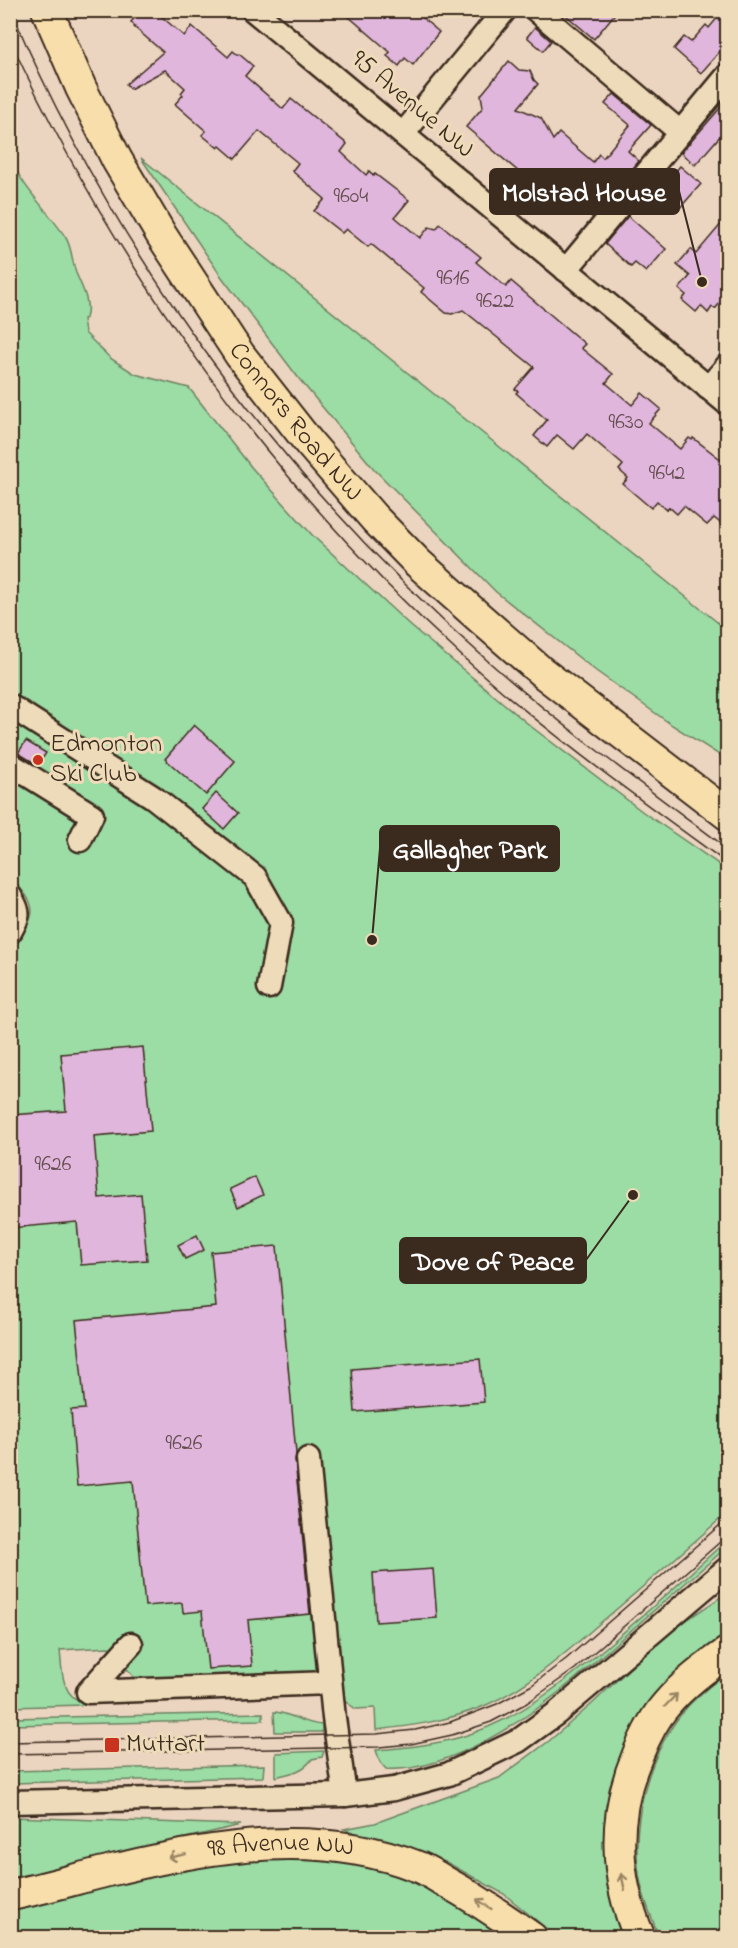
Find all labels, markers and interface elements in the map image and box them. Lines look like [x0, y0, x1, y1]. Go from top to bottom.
street label: 95 Avenue NW [342, 42, 482, 168]
callout: Molstad House [490, 169, 679, 214]
text: Molstad House [502, 175, 667, 214]
house number: 9604 [334, 181, 368, 213]
house number: 9616 [437, 263, 470, 295]
house number: 9622 [476, 286, 514, 318]
street label: Connors Road NW [218, 335, 371, 510]
house number: 9630 [609, 407, 643, 439]
house number: 9642 [649, 458, 685, 490]
place label: Edmonton Ski Club [50, 726, 162, 794]
marker: Edmonton Ski Club [31, 753, 45, 767]
callout: Gallagher Park [380, 826, 559, 871]
text: Gallagher Park [392, 832, 549, 872]
house number: 9626 [35, 1149, 72, 1181]
callout: Dove of Peace [400, 1238, 586, 1283]
text: Dove of Peace [410, 1244, 575, 1283]
house number: 9626 [166, 1428, 203, 1460]
one-way arrow [664, 1692, 678, 1707]
place label: Muttart [126, 1726, 205, 1764]
marker: Muttart [103, 1736, 121, 1754]
street label: 98 Avenue NW [205, 1825, 356, 1869]
one-way arrow [167, 1851, 187, 1862]
one-way arrow [617, 1873, 628, 1892]
one-way arrow [476, 1897, 493, 1909]

